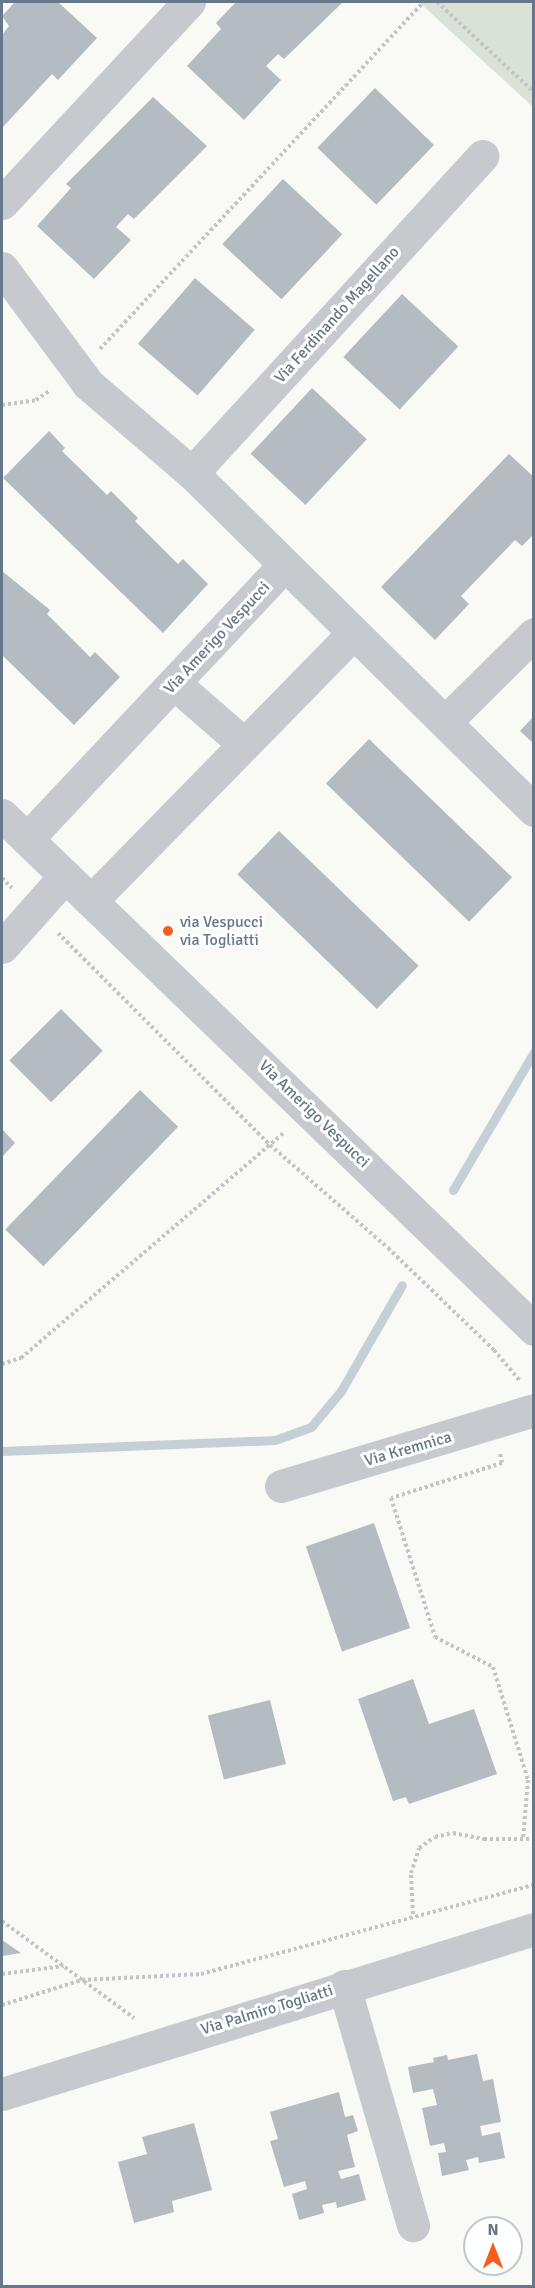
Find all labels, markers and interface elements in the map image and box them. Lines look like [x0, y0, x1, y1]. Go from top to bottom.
street label: Via Ferdinando Magellano [271, 243, 403, 387]
street label: Via Amerigo Vespucci [160, 578, 274, 698]
place label: via Vespucci via Togliatti [180, 912, 263, 950]
marker: via Vespucci via Togliatti [161, 924, 175, 938]
street label: Via Amerigo Vespucci [255, 1056, 373, 1172]
street label: Via Kremnica [362, 1427, 454, 1471]
street label: Via Palmiro Togliatti [199, 1981, 335, 2039]
north arrow [463, 2216, 523, 2276]
text: N [487, 2220, 499, 2240]

